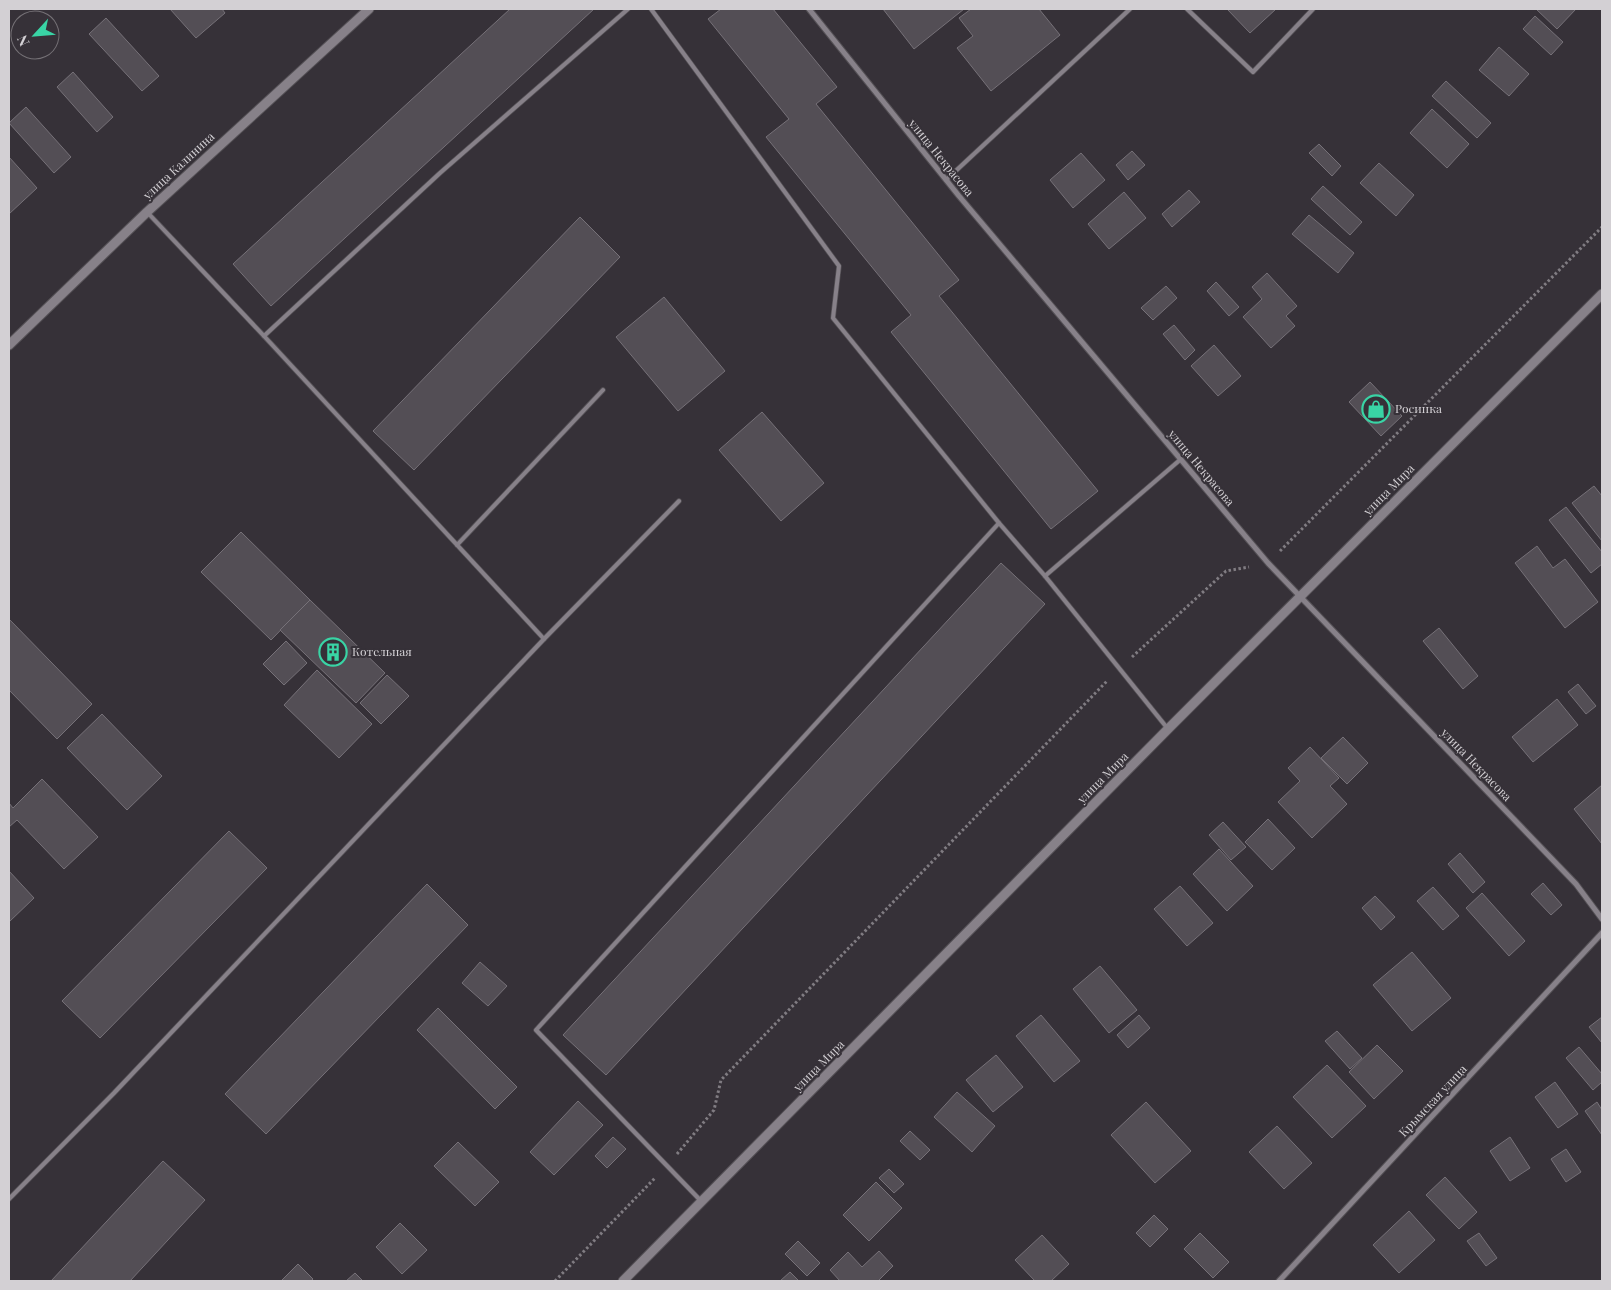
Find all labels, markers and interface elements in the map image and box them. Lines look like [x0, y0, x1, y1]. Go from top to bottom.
north arrow [10, 10, 60, 60]
text: N [12, 32, 34, 50]
street label: улица Некрасова [905, 115, 978, 199]
street label: улица Калинина [139, 128, 217, 203]
shop icon: Росинка [1361, 394, 1391, 424]
place label: Росинка [1395, 400, 1442, 416]
street label: улица Некрасова [1164, 425, 1238, 509]
street label: улица Мира [1358, 460, 1417, 519]
building icon: Котельная [318, 637, 348, 667]
place label: Котельная [352, 643, 412, 659]
street label: улица Некрасова [1437, 724, 1516, 804]
street label: улица Мира [1072, 748, 1131, 807]
street label: улица Мира [788, 1036, 847, 1095]
street label: Крымская улица [1395, 1061, 1470, 1140]

